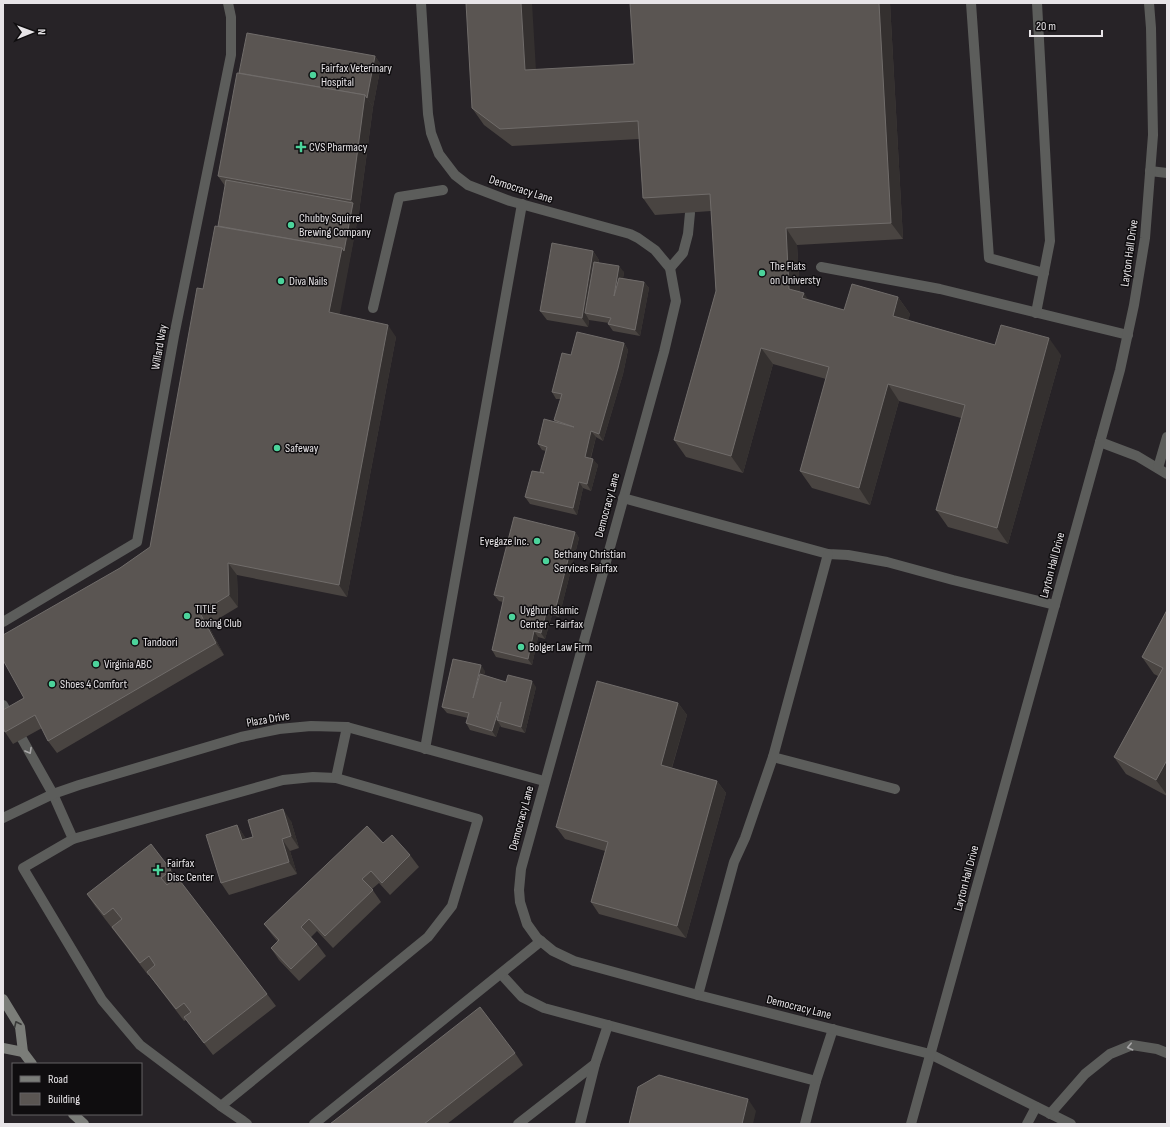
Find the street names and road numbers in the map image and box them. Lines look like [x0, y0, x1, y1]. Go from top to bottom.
street label: Democracy Lane [487, 172, 555, 207]
street label: Layton Hall Drive [1117, 219, 1142, 287]
street label: Willard Way [148, 323, 171, 371]
street label: Democracy Lane [592, 471, 623, 539]
street label: Layton Hall Drive [1037, 531, 1068, 600]
street label: Plaza Drive [245, 708, 291, 731]
street label: Democracy Lane [506, 784, 537, 852]
street label: Layton Hall Drive [951, 844, 982, 913]
street label: Democracy Lane [765, 992, 833, 1023]

